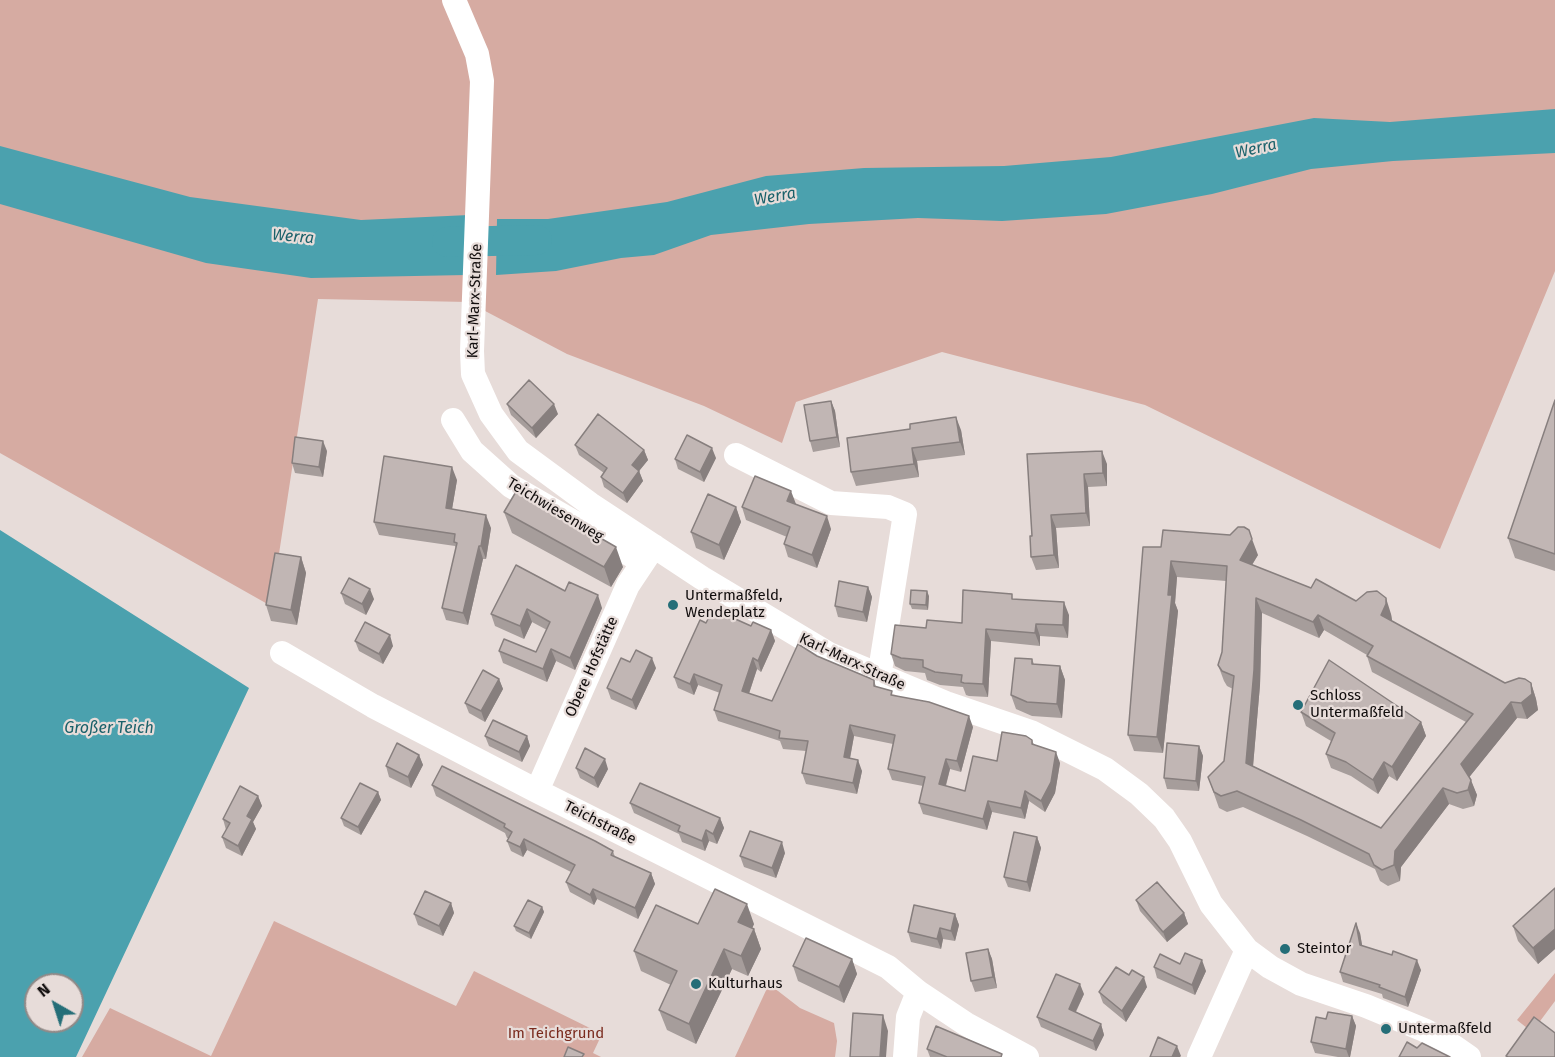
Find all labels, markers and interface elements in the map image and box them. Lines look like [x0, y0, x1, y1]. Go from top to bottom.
water label: Werra [1233, 135, 1279, 163]
water label: Werra [753, 184, 797, 210]
water label: Werra [271, 226, 315, 248]
street label: Karl-Marx-Straße [464, 243, 486, 359]
street label: Teichwiesenweg [504, 474, 606, 546]
place label: Untermaßfeld, Wendeplatz [685, 587, 783, 622]
marker: Untermaßfeld, Wendeplatz [666, 598, 680, 612]
street label: Obere Hofstätte [562, 614, 622, 720]
street label: Karl-Marx-Straße [796, 630, 908, 694]
place label: Schloss Untermaßfeld [1310, 687, 1404, 722]
marker: Schloss Untermaßfeld [1291, 698, 1305, 712]
water label: Großer Teich [64, 719, 154, 739]
street label: Teichstraße [561, 797, 639, 849]
place label: Steintor [1297, 940, 1351, 958]
marker: Steintor [1278, 942, 1292, 956]
north arrow [24, 973, 84, 1033]
place label: Kulturhaus [708, 975, 782, 993]
marker: Kulturhaus [689, 977, 703, 991]
text: N [34, 979, 54, 1001]
place label: Untermaßfeld [1398, 1020, 1492, 1038]
marker: Untermaßfeld [1379, 1022, 1393, 1036]
park label: Im Teichgrund [508, 1025, 604, 1043]

